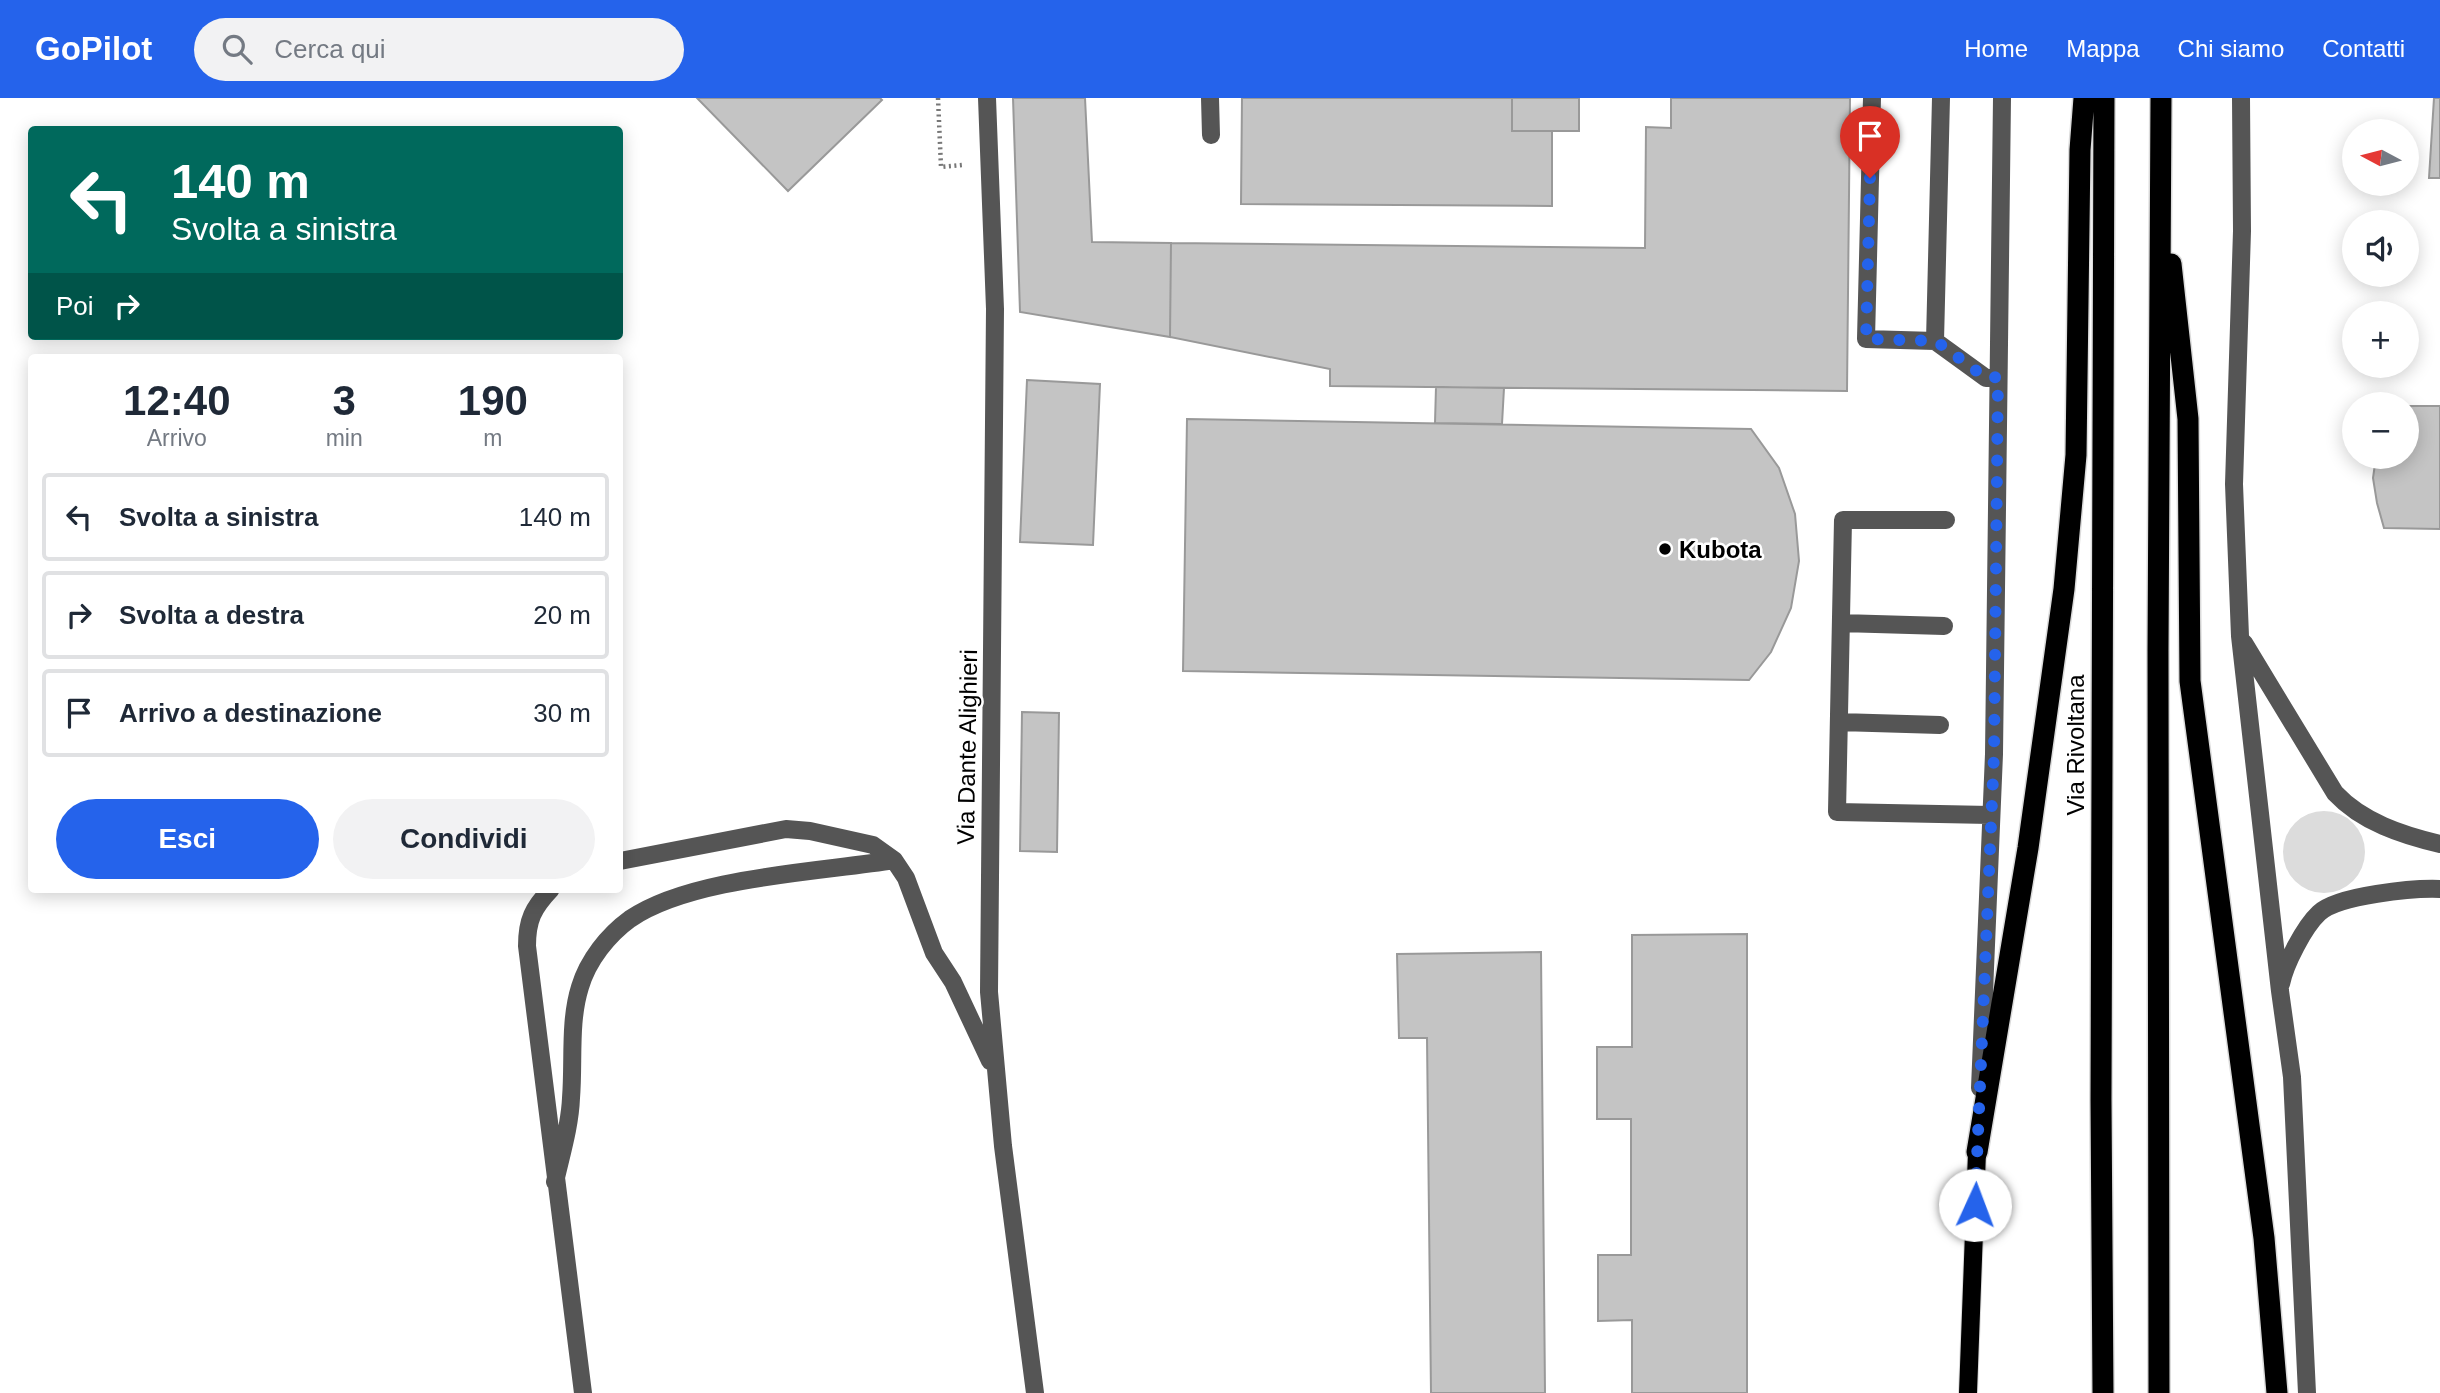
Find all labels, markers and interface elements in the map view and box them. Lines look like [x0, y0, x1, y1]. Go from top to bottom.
search box [194, 18, 684, 81]
text: GoPilot [35, 30, 152, 67]
icon: search [218, 30, 256, 68]
text: Cerca qui [274, 34, 386, 64]
text: Home [1964, 35, 2028, 62]
text: Mappa [2066, 35, 2140, 62]
text: Chi siamo [2178, 35, 2284, 62]
text: Contatti [2322, 35, 2405, 62]
pin [1840, 106, 1900, 178]
icon: arrive [1851, 117, 1889, 155]
north arrow [2342, 119, 2418, 196]
map controls [2342, 119, 2419, 469]
icon: left [56, 154, 147, 245]
text: 140 m [171, 154, 310, 208]
button: sound [2342, 210, 2419, 287]
text: Svolta a sinistra [171, 211, 397, 247]
icon: right [108, 287, 146, 325]
text: Poi [56, 291, 94, 321]
button: + [2342, 301, 2419, 378]
text: 12:40 [123, 377, 231, 424]
text: 3 [332, 377, 356, 424]
text: 190 [458, 377, 528, 424]
button: − [2342, 392, 2419, 469]
text: Arrivo [147, 425, 207, 451]
text: min [326, 425, 363, 451]
text: m [483, 425, 502, 451]
icon: left [60, 498, 98, 536]
text: Svolta a sinistra [119, 502, 318, 532]
text: 140 m [519, 502, 591, 532]
place label: Kubota [1679, 536, 1762, 563]
marker: Kubota [1657, 541, 1673, 557]
icon: right [60, 596, 98, 634]
text: Svolta a destra [119, 600, 304, 630]
text: 20 m [533, 600, 591, 630]
street label: Via Dante Alighieri [952, 649, 982, 845]
street label: Via Rivoltana [2062, 674, 2089, 815]
icon: arrive [60, 694, 98, 732]
text: Arrivo a destinazione [119, 698, 382, 728]
text: 30 m [533, 698, 591, 728]
button: Esci [56, 799, 319, 879]
button: Condividi [333, 799, 595, 879]
position arrow [1938, 1168, 2012, 1242]

